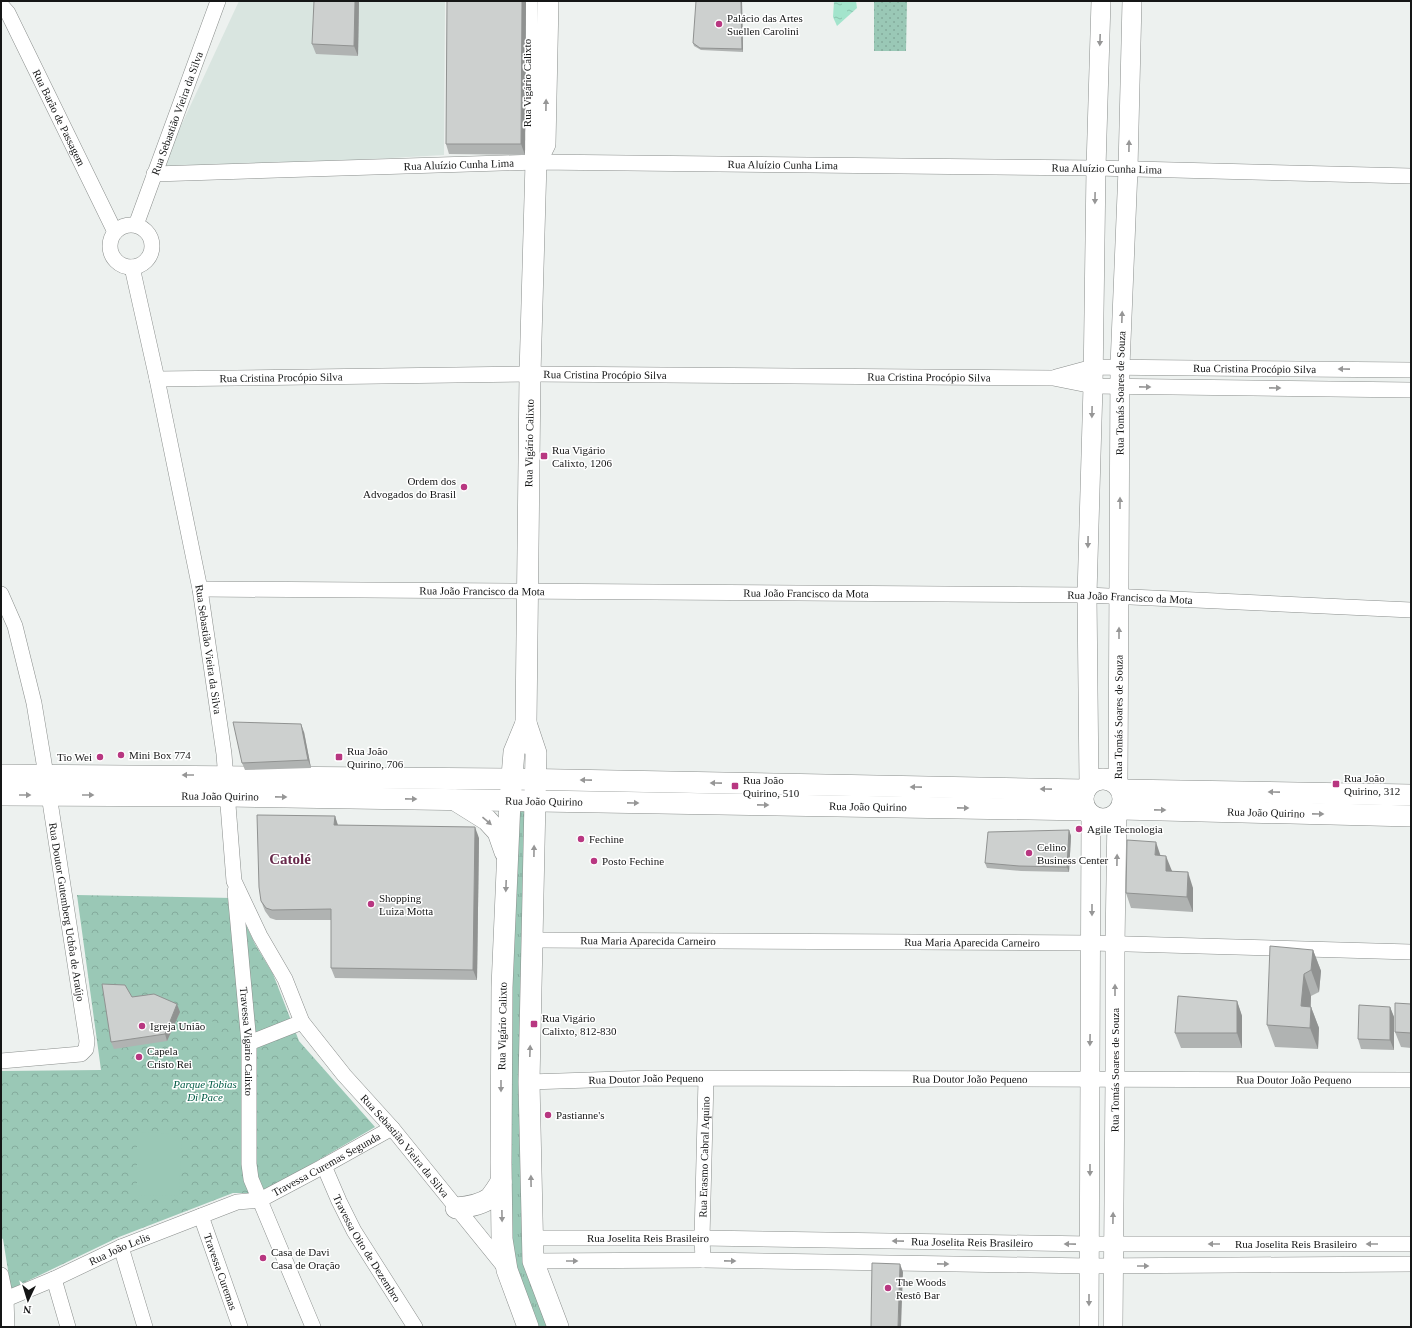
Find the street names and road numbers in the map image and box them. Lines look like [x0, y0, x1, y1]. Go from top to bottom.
street label: Rua Vigário Calixto [521, 38, 533, 127]
street label: Rua Sebastião Vieira da Silva [149, 50, 205, 177]
street label: Rua Barão de Passagem [30, 67, 88, 168]
street label: Rua Aluízio Cunha Lima [403, 157, 514, 172]
street label: Rua Aluízio Cunha Lima [728, 158, 838, 171]
street label: Rua Aluízio Cunha Lima [1052, 162, 1162, 176]
street label: Rua Tomás Soares de Souza [1114, 330, 1127, 455]
street label: Rua Cristina Procópio Silva [1193, 362, 1316, 375]
street label: Rua Cristina Procópio Silva [543, 368, 667, 381]
street label: Rua Cristina Procópio Silva [219, 371, 343, 384]
street label: Rua Cristina Procópio Silva [867, 371, 991, 384]
street label: Rua Vigário Calixto [522, 398, 536, 487]
street label: Rua Sebastião Vieira da Silva [193, 583, 224, 715]
street label: Rua João Francisco da Mota [419, 584, 545, 597]
street label: Rua João Francisco da Mota [743, 587, 869, 600]
street label: Rua João Francisco da Mota [1067, 589, 1193, 606]
street label: Rua Tomás Soares de Souza [1112, 655, 1125, 779]
street label: Rua João Quirino [181, 790, 259, 803]
street label: Rua João Quirino [505, 795, 583, 808]
street label: Rua João Quirino [829, 800, 907, 813]
street label: Rua João Quirino [1227, 806, 1305, 819]
street label: Rua Doutor Gutemberg Uchôa de Araújo [47, 822, 87, 1003]
street label: Rua Maria Aparecida Carneiro [580, 934, 716, 947]
street label: Rua Maria Aparecida Carneiro [904, 936, 1040, 949]
street label: Rua Vigário Calixto [495, 981, 509, 1070]
street label: Travessa Vigario Calixto [238, 986, 255, 1097]
street label: Rua Tomás Soares de Souza [1109, 1008, 1121, 1132]
street label: Rua Doutor João Pequeno [588, 1072, 704, 1086]
street label: Rua Doutor João Pequeno [912, 1073, 1028, 1085]
street label: Rua Doutor João Pequeno [1236, 1074, 1352, 1086]
street label: Rua Sebastião Vieira da Silva [358, 1092, 452, 1200]
street label: Rua Erasmo Cabral Aquino [697, 1096, 712, 1218]
street label: Travessa Curemas Segunda [270, 1130, 382, 1198]
street label: Travessa Oito de Dezembro [331, 1193, 404, 1305]
street label: Rua João Lelis [87, 1230, 152, 1267]
street label: Travessa Curemas [202, 1232, 240, 1312]
street label: Rua Joselita Reis Brasileiro [587, 1232, 710, 1244]
street label: Rua Joselita Reis Brasileiro [911, 1235, 1034, 1249]
street label: Rua Joselita Reis Brasileiro [1235, 1238, 1357, 1250]

